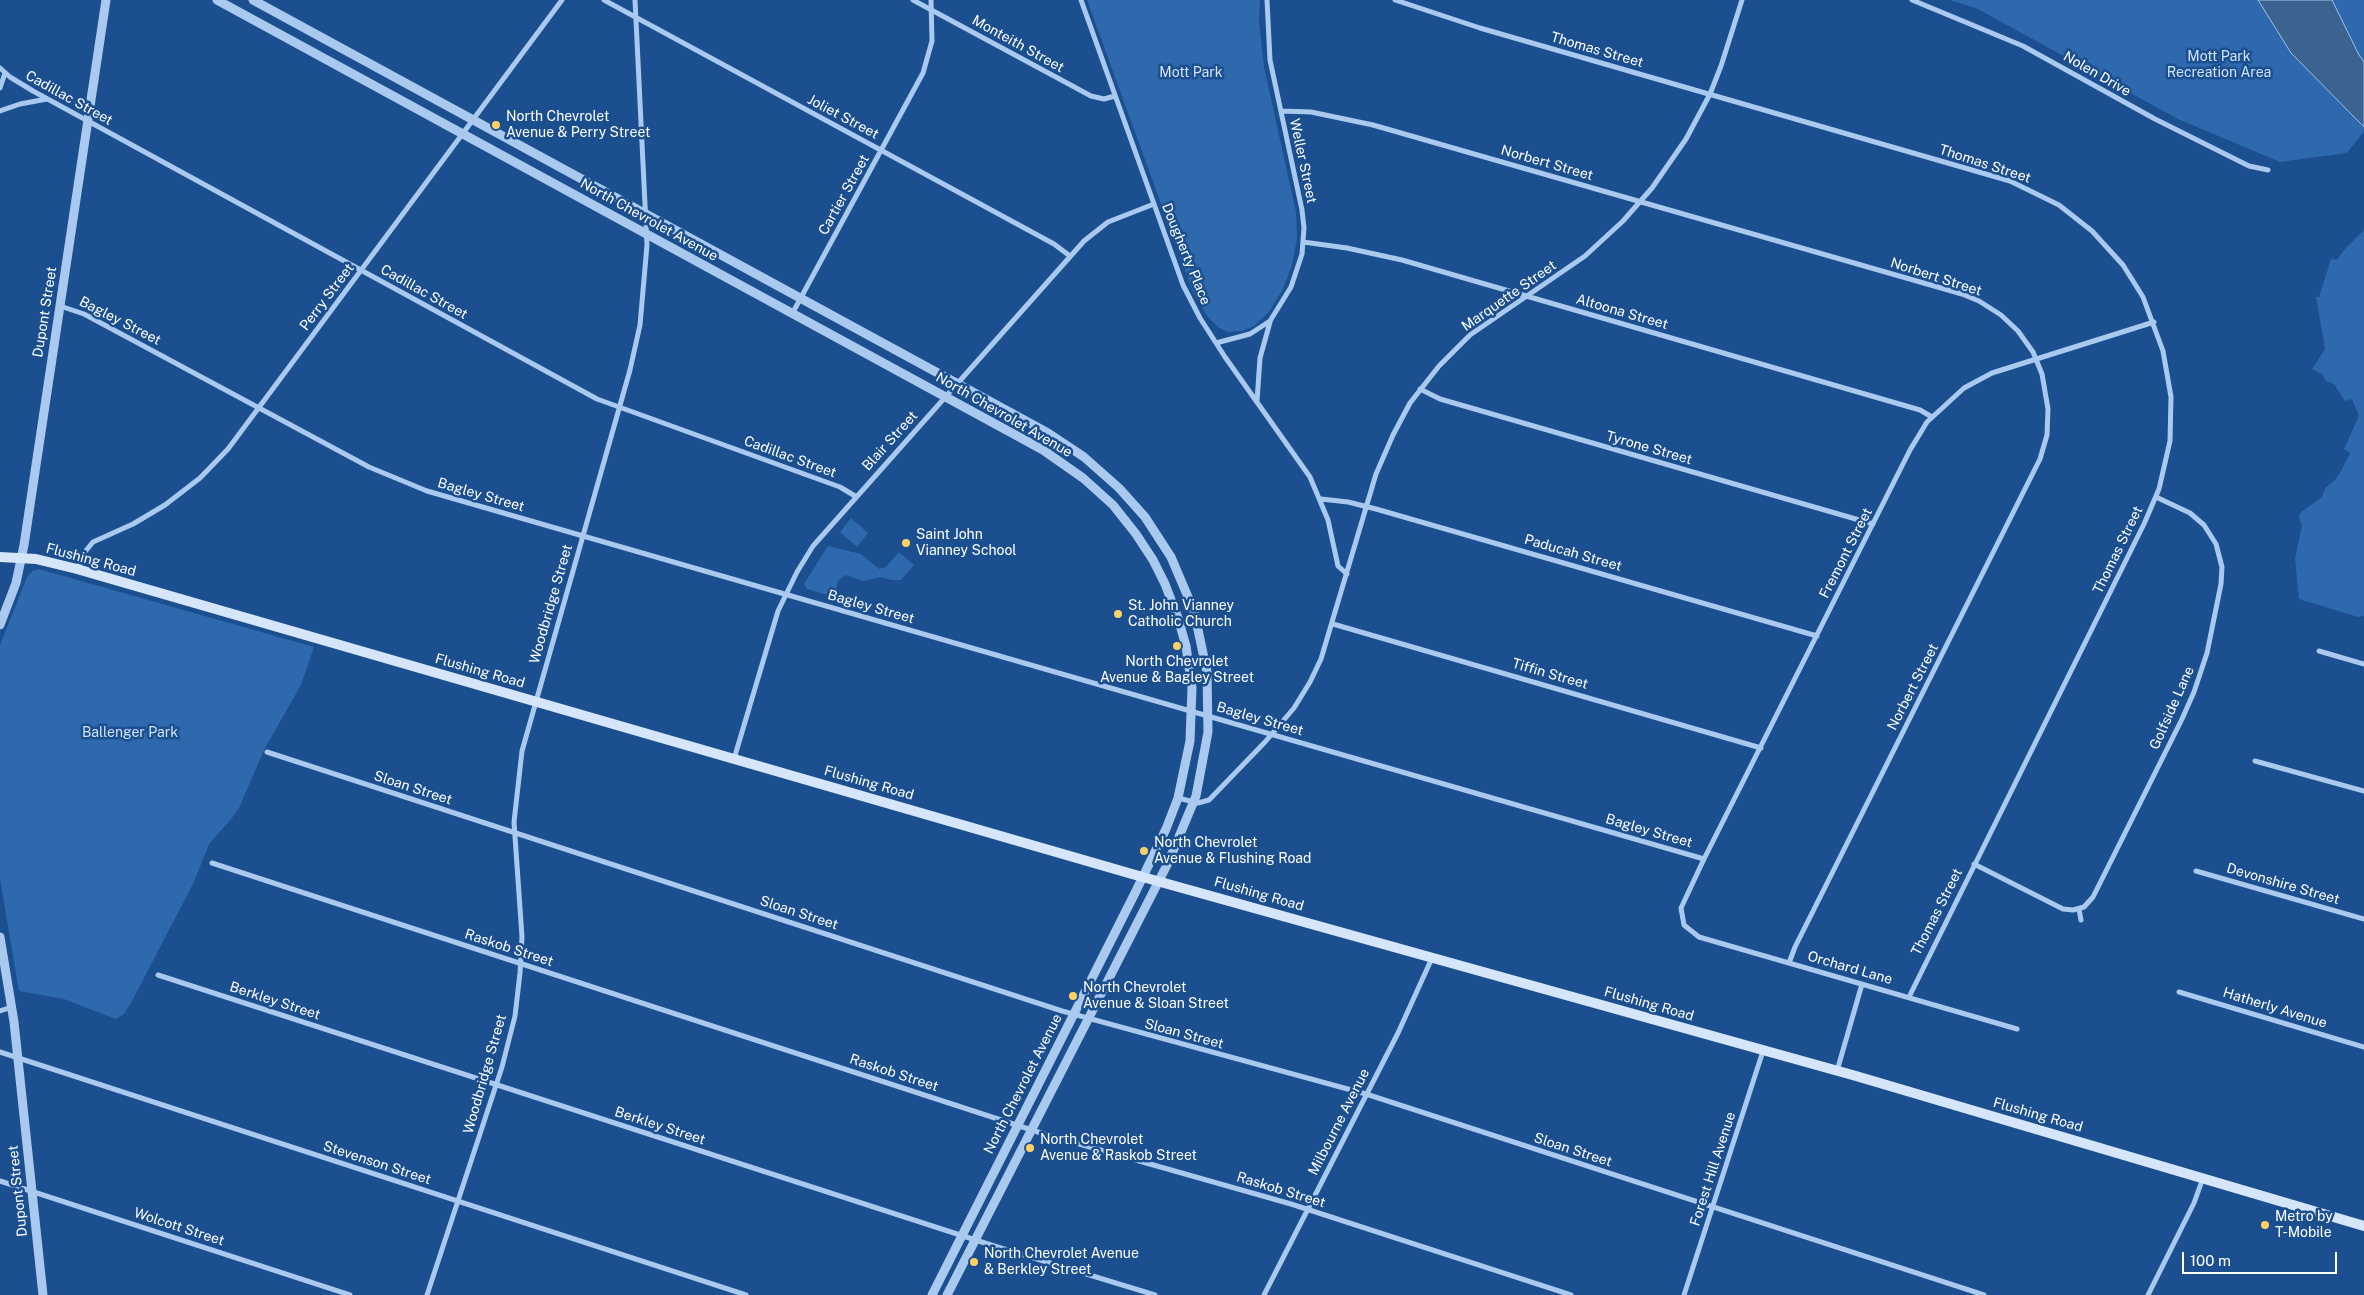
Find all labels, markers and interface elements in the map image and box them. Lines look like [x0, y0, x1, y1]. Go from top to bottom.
street label: Monteith Street [969, 12, 1067, 76]
street label: Thomas Street [1549, 29, 1645, 71]
street label: Nolen Drive [2060, 48, 2134, 100]
park label: Mott Park Recreation Area [2167, 49, 2271, 82]
park label: Mott Park [1159, 65, 1223, 81]
street label: Cadillac Street [22, 67, 116, 129]
street label: Joliet Street [804, 91, 882, 143]
place label: North Chevrolet Avenue & Perry Street [506, 109, 650, 142]
street label: Weller Street [1286, 117, 1320, 205]
marker: North Chevrolet Avenue & Perry Street [490, 119, 502, 131]
street label: Thomas Street [1937, 141, 2033, 187]
street label: Norbert Street [1499, 142, 1595, 184]
street label: Cartier Street [815, 152, 873, 238]
street label: North Chevrolet Avenue [577, 175, 721, 265]
street label: Dougherty Place [1158, 201, 1214, 307]
street label: Norbert Street [1888, 254, 1984, 300]
street label: Marquette Street [1458, 257, 1560, 335]
street label: Perry Street [296, 260, 358, 334]
street label: Cadillac Street [377, 261, 471, 323]
street label: Dupont Street [30, 265, 60, 359]
street label: Altoona Street [1574, 291, 1670, 333]
street label: Bagley Street [76, 293, 164, 349]
street label: North Chevrolet Avenue [933, 369, 1075, 461]
street label: Blair Street [859, 408, 921, 474]
street label: Tyrone Street [1604, 428, 1694, 468]
street label: Cadillac Street [741, 432, 839, 482]
street label: Bagley Street [436, 475, 526, 515]
street label: Thomas Street [2090, 503, 2146, 597]
street label: Fremont Street [1816, 505, 1876, 601]
place label: Saint John Vianney School [916, 527, 1017, 560]
street label: Paducah Street [1522, 531, 1624, 575]
marker: Saint John Vianney School [900, 537, 912, 549]
street label: Flushing Road [44, 540, 138, 580]
street label: Woodbridge Street [526, 542, 576, 666]
street label: Bagley Street [826, 587, 916, 627]
place label: St. John Vianney Catholic Church [1128, 598, 1234, 630]
marker: St. John Vianney Catholic Church [1112, 608, 1124, 620]
marker: North Chevrolet Avenue & Bagley Street [1171, 640, 1183, 652]
street label: Norbert Street [1884, 641, 1942, 733]
street label: Flushing Road [433, 650, 527, 692]
place label: North Chevrolet Avenue & Bagley Street [1100, 654, 1254, 686]
street label: Tiffin Street [1510, 655, 1590, 693]
street label: Golfside Lane [2146, 664, 2198, 752]
street label: Bagley Street [1215, 699, 1305, 739]
park label: Ballenger Park [82, 725, 178, 741]
street label: Flushing Road [822, 762, 916, 804]
street label: Sloan Street [372, 767, 454, 809]
street label: Bagley Street [1604, 811, 1694, 851]
place label: North Chevrolet Avenue & Flushing Road [1154, 835, 1311, 868]
marker: North Chevrolet Avenue & Flushing Road [1138, 845, 1150, 857]
street label: Devonshire Street [2225, 860, 2341, 908]
street label: Thomas Street [1908, 866, 1966, 958]
street label: Flushing Road [1212, 873, 1306, 915]
street label: Sloan Street [758, 892, 840, 934]
street label: Raskob Street [463, 926, 555, 970]
street label: Orchard Lane [1806, 948, 1894, 988]
street label: Berkley Street [228, 978, 322, 1024]
place label: North Chevrolet Avenue & Sloan Street [1083, 980, 1229, 1012]
street label: Flushing Road [1602, 983, 1696, 1025]
street label: Hatherly Avenue [2221, 984, 2329, 1032]
marker: North Chevrolet Avenue & Sloan Street [1067, 990, 1079, 1002]
street label: North Chevrolet Avenue [980, 1011, 1066, 1157]
street label: Woodbridge Street [460, 1012, 510, 1136]
street label: Sloan Street [1143, 1015, 1225, 1053]
street label: Raskob Street [848, 1051, 940, 1095]
street label: Milbourne Avenue [1305, 1066, 1373, 1178]
street label: Flushing Road [1991, 1094, 2085, 1136]
street label: Berkley Street [613, 1103, 707, 1149]
street label: Forest Hill Avenue [1687, 1110, 1739, 1228]
street label: Sloan Street [1532, 1129, 1614, 1171]
place label: North Chevrolet Avenue & Raskob Street [1040, 1132, 1197, 1164]
street label: Stevenson Street [321, 1138, 433, 1188]
marker: North Chevrolet Avenue & Raskob Street [1024, 1142, 1036, 1154]
street label: Dupont Street [5, 1145, 31, 1237]
street label: Raskob Street [1234, 1168, 1328, 1212]
street label: Wolcott Street [132, 1204, 226, 1250]
place label: Metro by T-Mobile [2275, 1209, 2333, 1242]
marker: Metro by T-Mobile [2259, 1219, 2271, 1231]
scale bar [2184, 1242, 2339, 1274]
place label: North Chevrolet Avenue & Berkley Street [984, 1246, 1139, 1278]
text: 100 m [2190, 1252, 2231, 1269]
marker: North Chevrolet Avenue & Berkley Street [968, 1256, 980, 1268]

